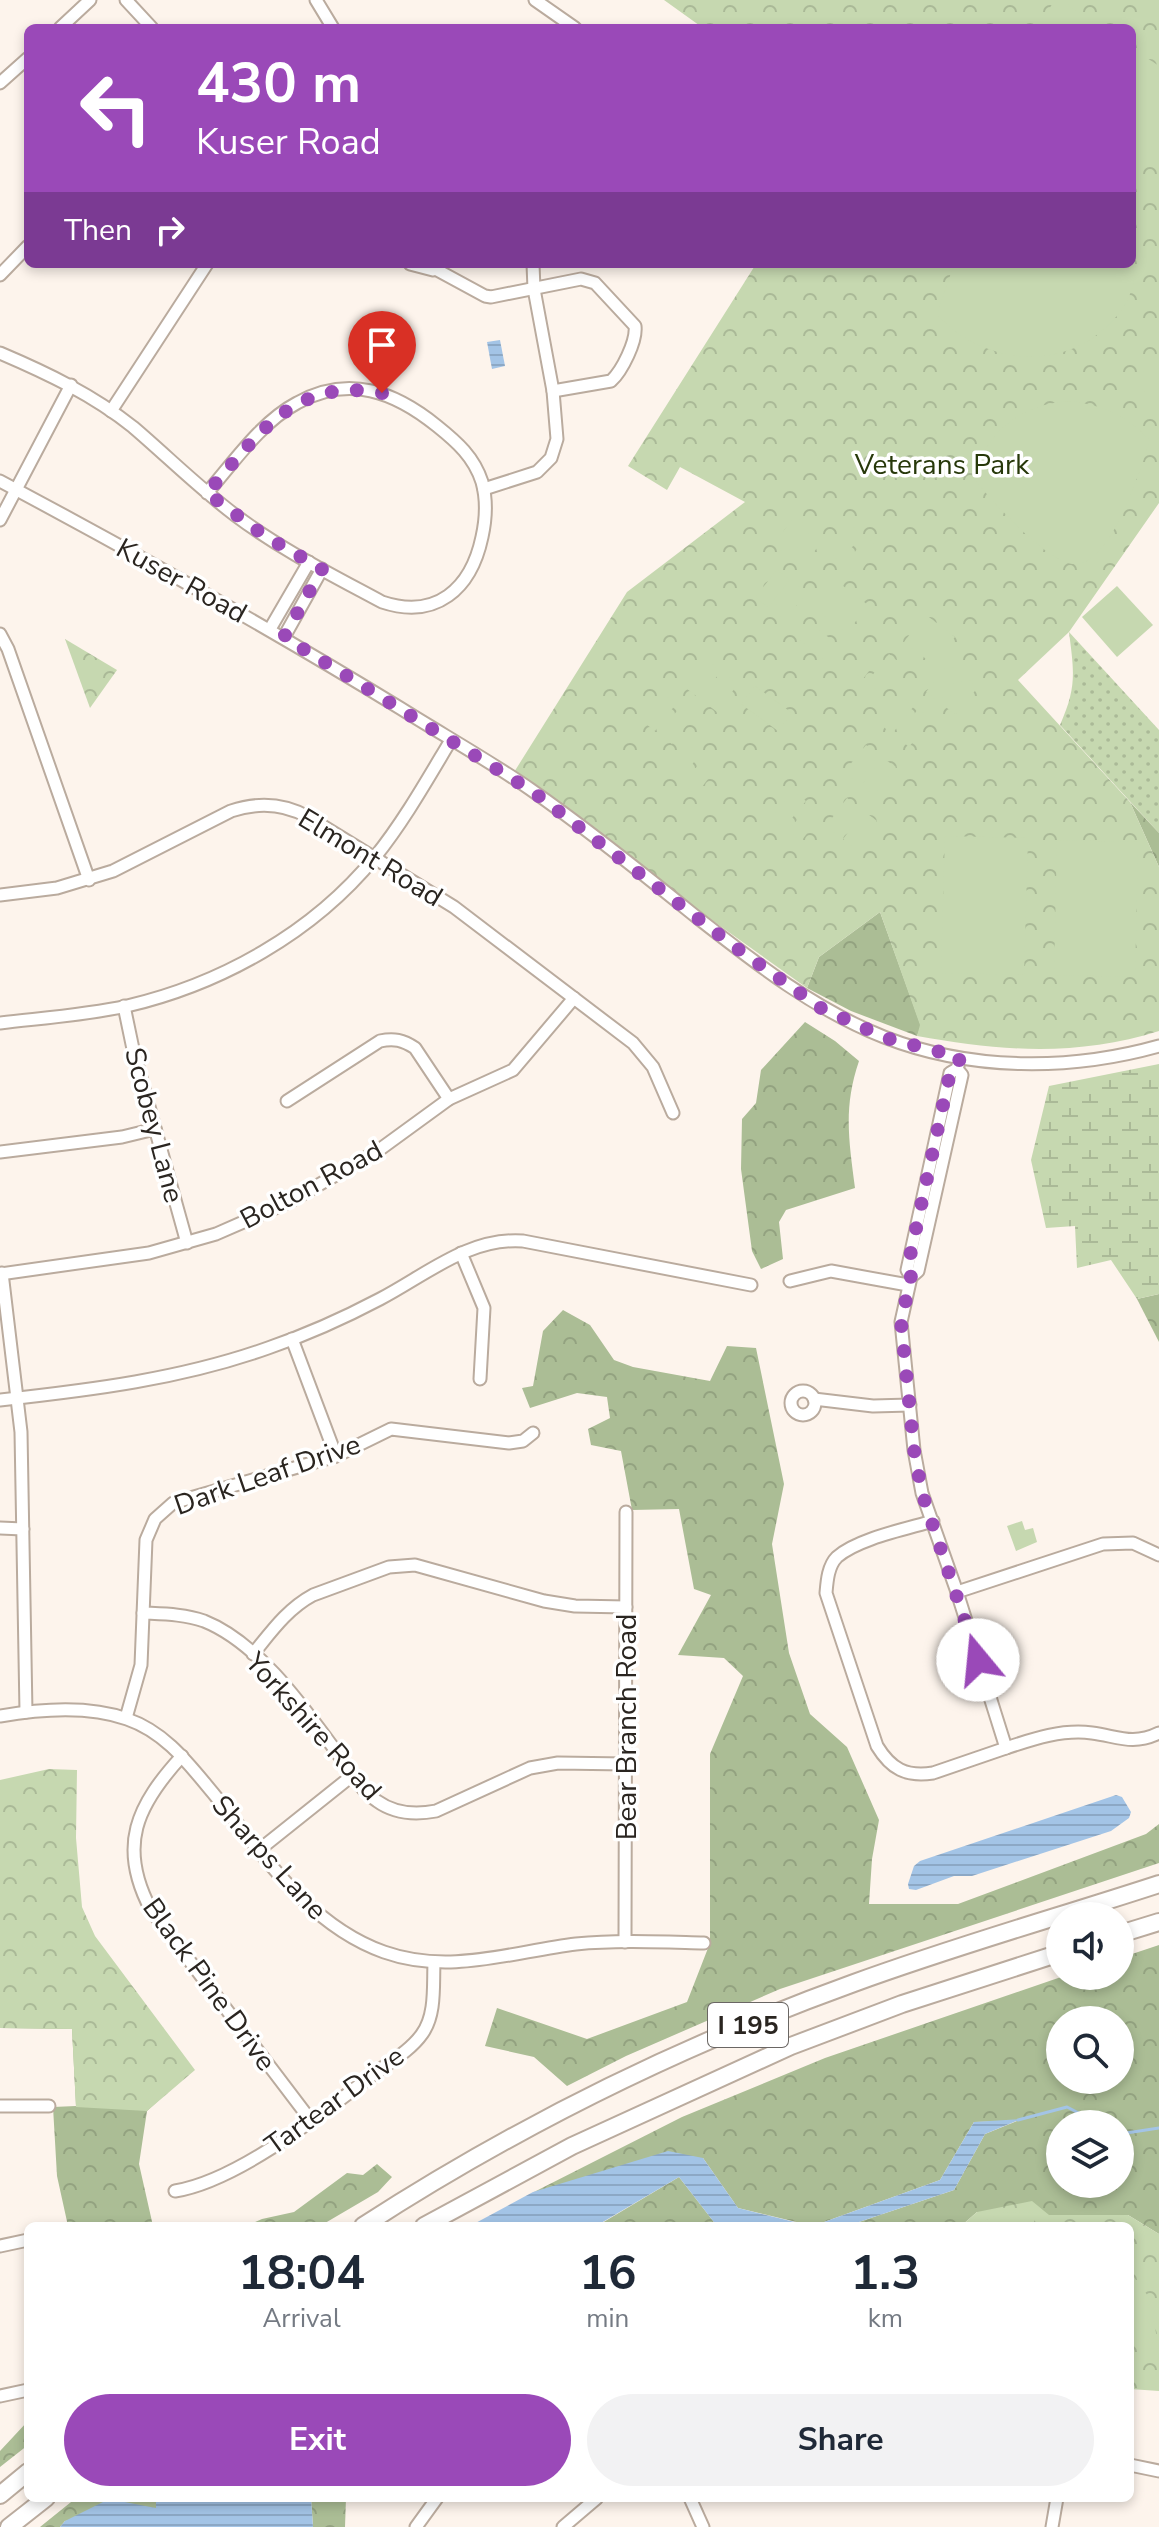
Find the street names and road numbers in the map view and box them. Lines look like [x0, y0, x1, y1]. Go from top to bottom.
street label: Kuser Road [109, 529, 254, 632]
street label: Elmont Road [291, 800, 450, 916]
street label: Scobey Lane [115, 1044, 193, 1207]
street label: Bolton Road [234, 1131, 389, 1238]
street label: Dark Leaf Drive [169, 1425, 365, 1525]
street label: Bear Branch Road [608, 1614, 646, 1840]
street label: Yorkshire Road [236, 1644, 390, 1809]
street label: Sharps Lane [203, 1787, 336, 1928]
street label: Black Pine Drive [134, 1891, 285, 2079]
road number: I 195 [708, 2003, 788, 2047]
street label: Tartear Drive [257, 2037, 412, 2164]

